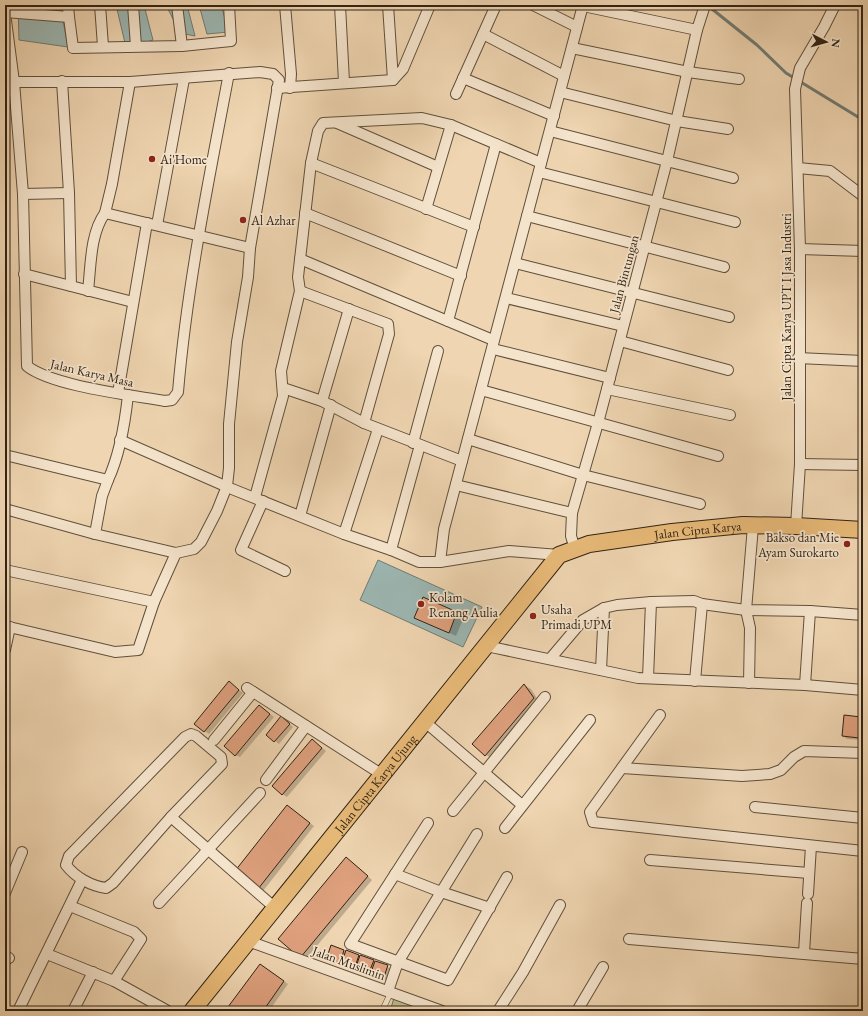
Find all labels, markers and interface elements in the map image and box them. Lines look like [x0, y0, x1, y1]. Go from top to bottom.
north arrow [806, 22, 846, 62]
text: N [829, 38, 843, 48]
place label: Ai'Home [159, 151, 207, 168]
marker: Ai'Home [147, 154, 157, 164]
place label: Al Azhar [250, 212, 296, 229]
street label: Jalan Cipta Karya UPT I Jasa Industri [778, 213, 795, 402]
marker: Al Azhar [238, 215, 248, 225]
street label: Jalan Bintungan [605, 233, 643, 316]
street label: Jalan Karya Masa [48, 355, 136, 391]
street label: Jalan Cipta Karya [652, 517, 743, 543]
place label: Bakso dan Mie Ayam Surokarto [757, 529, 839, 561]
marker: Bakso dan Mie Ayam Surokarto [842, 539, 852, 549]
place label: Kolam Renang Aulia [429, 589, 499, 621]
marker: Kolam Renang Aulia [416, 599, 426, 609]
place label: Usaha Primadi UPM [541, 601, 612, 633]
marker: Usaha Primadi UPM [528, 611, 538, 621]
street label: Jalan Cipta Karya Ujung [330, 730, 420, 837]
street label: Jalan Muslimin [309, 942, 388, 984]

